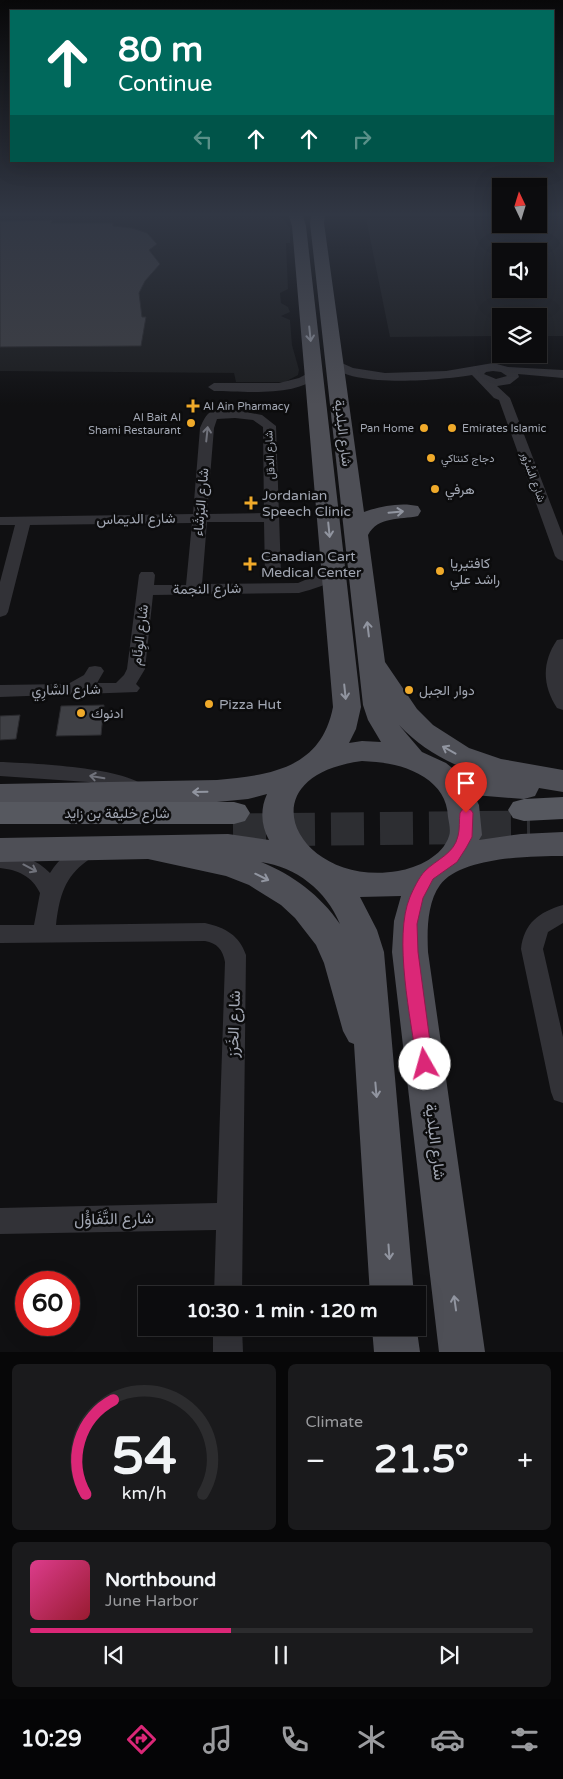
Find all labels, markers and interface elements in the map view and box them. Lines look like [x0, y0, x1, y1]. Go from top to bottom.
text: 80 m [118, 29, 203, 71]
icon: ahead [35, 30, 100, 95]
text: Continue [118, 71, 213, 97]
icon: left [189, 125, 217, 153]
icon: ahead [242, 125, 270, 153]
icon: ahead [295, 125, 323, 153]
icon: right [348, 125, 376, 153]
north arrow [492, 178, 548, 232]
map controls [492, 178, 547, 363]
button: sound [492, 243, 547, 298]
button: layers [492, 308, 547, 363]
one-way arrow [305, 326, 315, 342]
street label: شارع البلدية [328, 398, 356, 468]
marker: Al Ain Pharmacy [187, 400, 199, 412]
place label: Al Ain Pharmacy [203, 400, 290, 413]
place label: Al Bait Al Shami Restaurant [88, 411, 181, 437]
marker: Al Bait Al Shami Restaurant [185, 417, 197, 429]
place label: Pan Home [360, 422, 414, 435]
marker: Pan Home [418, 422, 430, 434]
marker: Emirates Islamic [446, 422, 458, 434]
place label: Emirates Islamic [462, 422, 547, 435]
one-way arrow [202, 427, 212, 443]
street label: شارع الدقل [262, 430, 279, 480]
street label: شارع السُّرُور [517, 449, 548, 505]
marker: دجاج كنتاكي [425, 452, 437, 464]
place label: دجاج كنتاكي [441, 452, 494, 468]
street label: شارع البَرْشَاء [190, 467, 214, 537]
place label: هرفي [445, 481, 475, 501]
marker: هرفي [429, 483, 441, 495]
place label: Jordanian Speech Clinic [262, 487, 351, 520]
marker: Jordanian Speech Clinic [244, 496, 258, 510]
one-way arrow [387, 507, 403, 517]
street label: شارع الديماس [96, 510, 176, 530]
one-way arrow [324, 522, 334, 538]
place label: Canadian Cart Medical Center [261, 548, 362, 581]
place label: كافتيريا راشد علي [450, 555, 500, 591]
marker: Canadian Cart Medical Center [243, 557, 257, 571]
marker: كافتيريا راشد علي [434, 565, 446, 577]
street label: شارع النجمة [173, 580, 241, 600]
street label: شارع الوِئَام [128, 603, 155, 667]
one-way arrow [363, 621, 373, 637]
street label: شارع السَّارِي [31, 681, 101, 702]
place label: دوار الجبل [419, 682, 475, 699]
one-way arrow [340, 684, 350, 700]
marker: دوار الجبل [403, 684, 415, 696]
place label: Pizza Hut [219, 696, 282, 713]
marker: Pizza Hut [203, 698, 215, 710]
place label: ادنوك [91, 705, 124, 722]
marker: ادنوك [75, 707, 87, 719]
one-way arrow [442, 745, 457, 755]
pin [445, 762, 487, 813]
icon: arrive [452, 769, 480, 797]
one-way arrow [89, 772, 105, 782]
one-way arrow [192, 787, 208, 796]
street label: شارع خليفة بن زايد [64, 805, 170, 824]
one-way arrow [22, 864, 37, 873]
one-way arrow [254, 873, 269, 882]
street label: شارع الخَرَز [223, 990, 246, 1059]
position arrow [398, 1037, 450, 1089]
one-way arrow [371, 1082, 381, 1098]
street label: شارع البلدية [419, 1103, 450, 1182]
street label: شارع التَّفَاؤُل [74, 1208, 154, 1231]
one-way arrow [384, 1244, 394, 1260]
speed limit sign: 60 [15, 1271, 80, 1336]
one-way arrow [450, 1296, 460, 1312]
text: 10:30 · 1 min · 120 m [186, 1300, 378, 1322]
text: Climate [306, 1412, 363, 1432]
text: 54 [111, 1425, 176, 1488]
text: 21.5° [374, 1437, 469, 1483]
text: − [306, 1444, 325, 1478]
text: + [517, 1444, 533, 1478]
text: km/h [121, 1483, 166, 1504]
text: Northbound [105, 1569, 216, 1591]
text: June Harbor [105, 1591, 198, 1611]
icon: previous [100, 1641, 128, 1669]
icon: pause [267, 1641, 295, 1669]
icon: next [435, 1641, 463, 1669]
icon: directions [124, 1722, 159, 1757]
icon: music [200, 1722, 235, 1757]
icon: phone [277, 1722, 312, 1757]
icon: climate [354, 1722, 389, 1757]
icon: car [430, 1722, 465, 1757]
icon: filters [507, 1722, 542, 1757]
text: 10:29 [21, 1726, 82, 1752]

